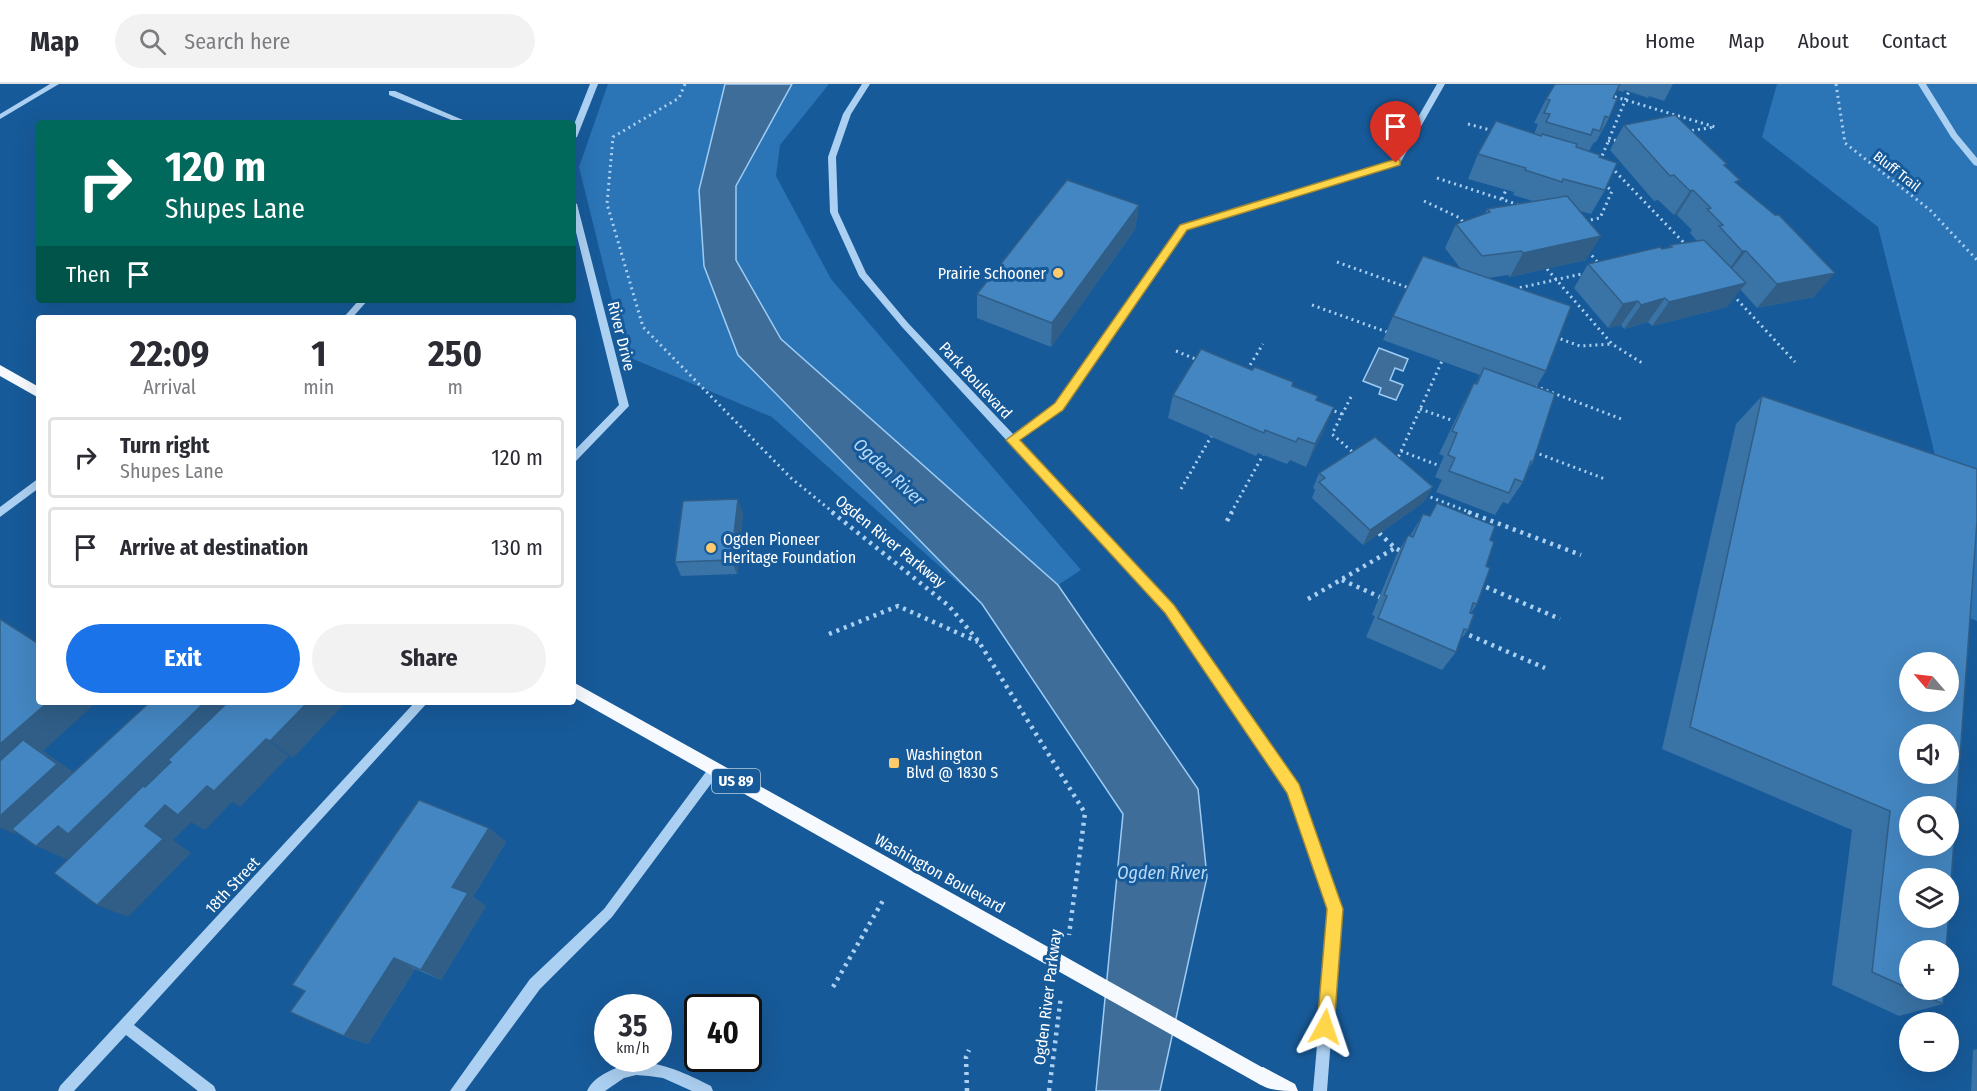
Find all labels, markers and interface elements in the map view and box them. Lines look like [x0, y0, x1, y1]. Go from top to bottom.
search box [115, 14, 535, 68]
text: Map [30, 25, 79, 58]
icon: search [136, 25, 169, 58]
text: Search here [184, 28, 290, 55]
text: Home [1645, 28, 1695, 54]
text: Map [1728, 28, 1765, 54]
text: About [1798, 28, 1849, 54]
text: Contact [1882, 28, 1947, 54]
pin [1370, 101, 1421, 163]
icon: arrive [1379, 110, 1412, 143]
text: 120 m [165, 142, 266, 192]
icon: right [66, 144, 144, 222]
street label: Bluff Trail [1870, 148, 1924, 195]
text: Shupes Lane [165, 193, 305, 225]
icon: arrive [122, 258, 155, 291]
text: Then [66, 261, 110, 288]
place label: Prairie Schooner [938, 264, 1046, 283]
marker: Prairie Schooner [1051, 266, 1065, 280]
street label: River Drive [604, 299, 639, 373]
text: 22:09 [130, 332, 209, 376]
text: 1 [311, 332, 326, 376]
text: 250 [428, 332, 482, 376]
street label: Park Boulevard [935, 338, 1016, 423]
text: Arrival [143, 375, 196, 399]
text: min [303, 375, 334, 399]
text: m [447, 375, 463, 399]
text: Turn right [120, 432, 209, 459]
water label: Ogden River [849, 434, 930, 511]
icon: right [69, 441, 102, 474]
text: 120 m [491, 444, 543, 471]
text: Shupes Lane [120, 459, 224, 483]
street label: Ogden River Parkway [832, 491, 950, 592]
place label: Ogden Pioneer Heritage Foundation [723, 530, 856, 567]
icon: arrive [69, 531, 102, 564]
text: Arrive at destination [120, 534, 308, 561]
text: 130 m [491, 534, 543, 561]
marker: Ogden Pioneer Heritage Foundation [704, 541, 718, 555]
button: Exit [66, 624, 300, 693]
button: Share [312, 624, 546, 693]
north arrow [1899, 652, 1959, 712]
map controls [1899, 652, 1959, 1072]
button: sound [1899, 724, 1959, 784]
place label: Washington Blvd @ 1830 S [906, 745, 998, 782]
marker: Washington Blvd @ 1830 S [887, 756, 901, 770]
road number: US 89 [712, 769, 760, 793]
button: search [1899, 796, 1959, 856]
street label: Washington Boulevard [871, 830, 1008, 917]
street label: 18th Street [201, 852, 264, 918]
water label: Ogden River [1117, 862, 1207, 884]
button: layers [1899, 868, 1959, 928]
street label: Ogden River Parkway [1030, 927, 1065, 1066]
button: + [1899, 940, 1959, 1000]
speed limit sign: 40 [684, 994, 762, 1072]
position arrow [1293, 995, 1357, 1059]
text: 35 [619, 1008, 647, 1044]
button: − [1899, 1012, 1959, 1072]
text: km/h [616, 1039, 650, 1057]

